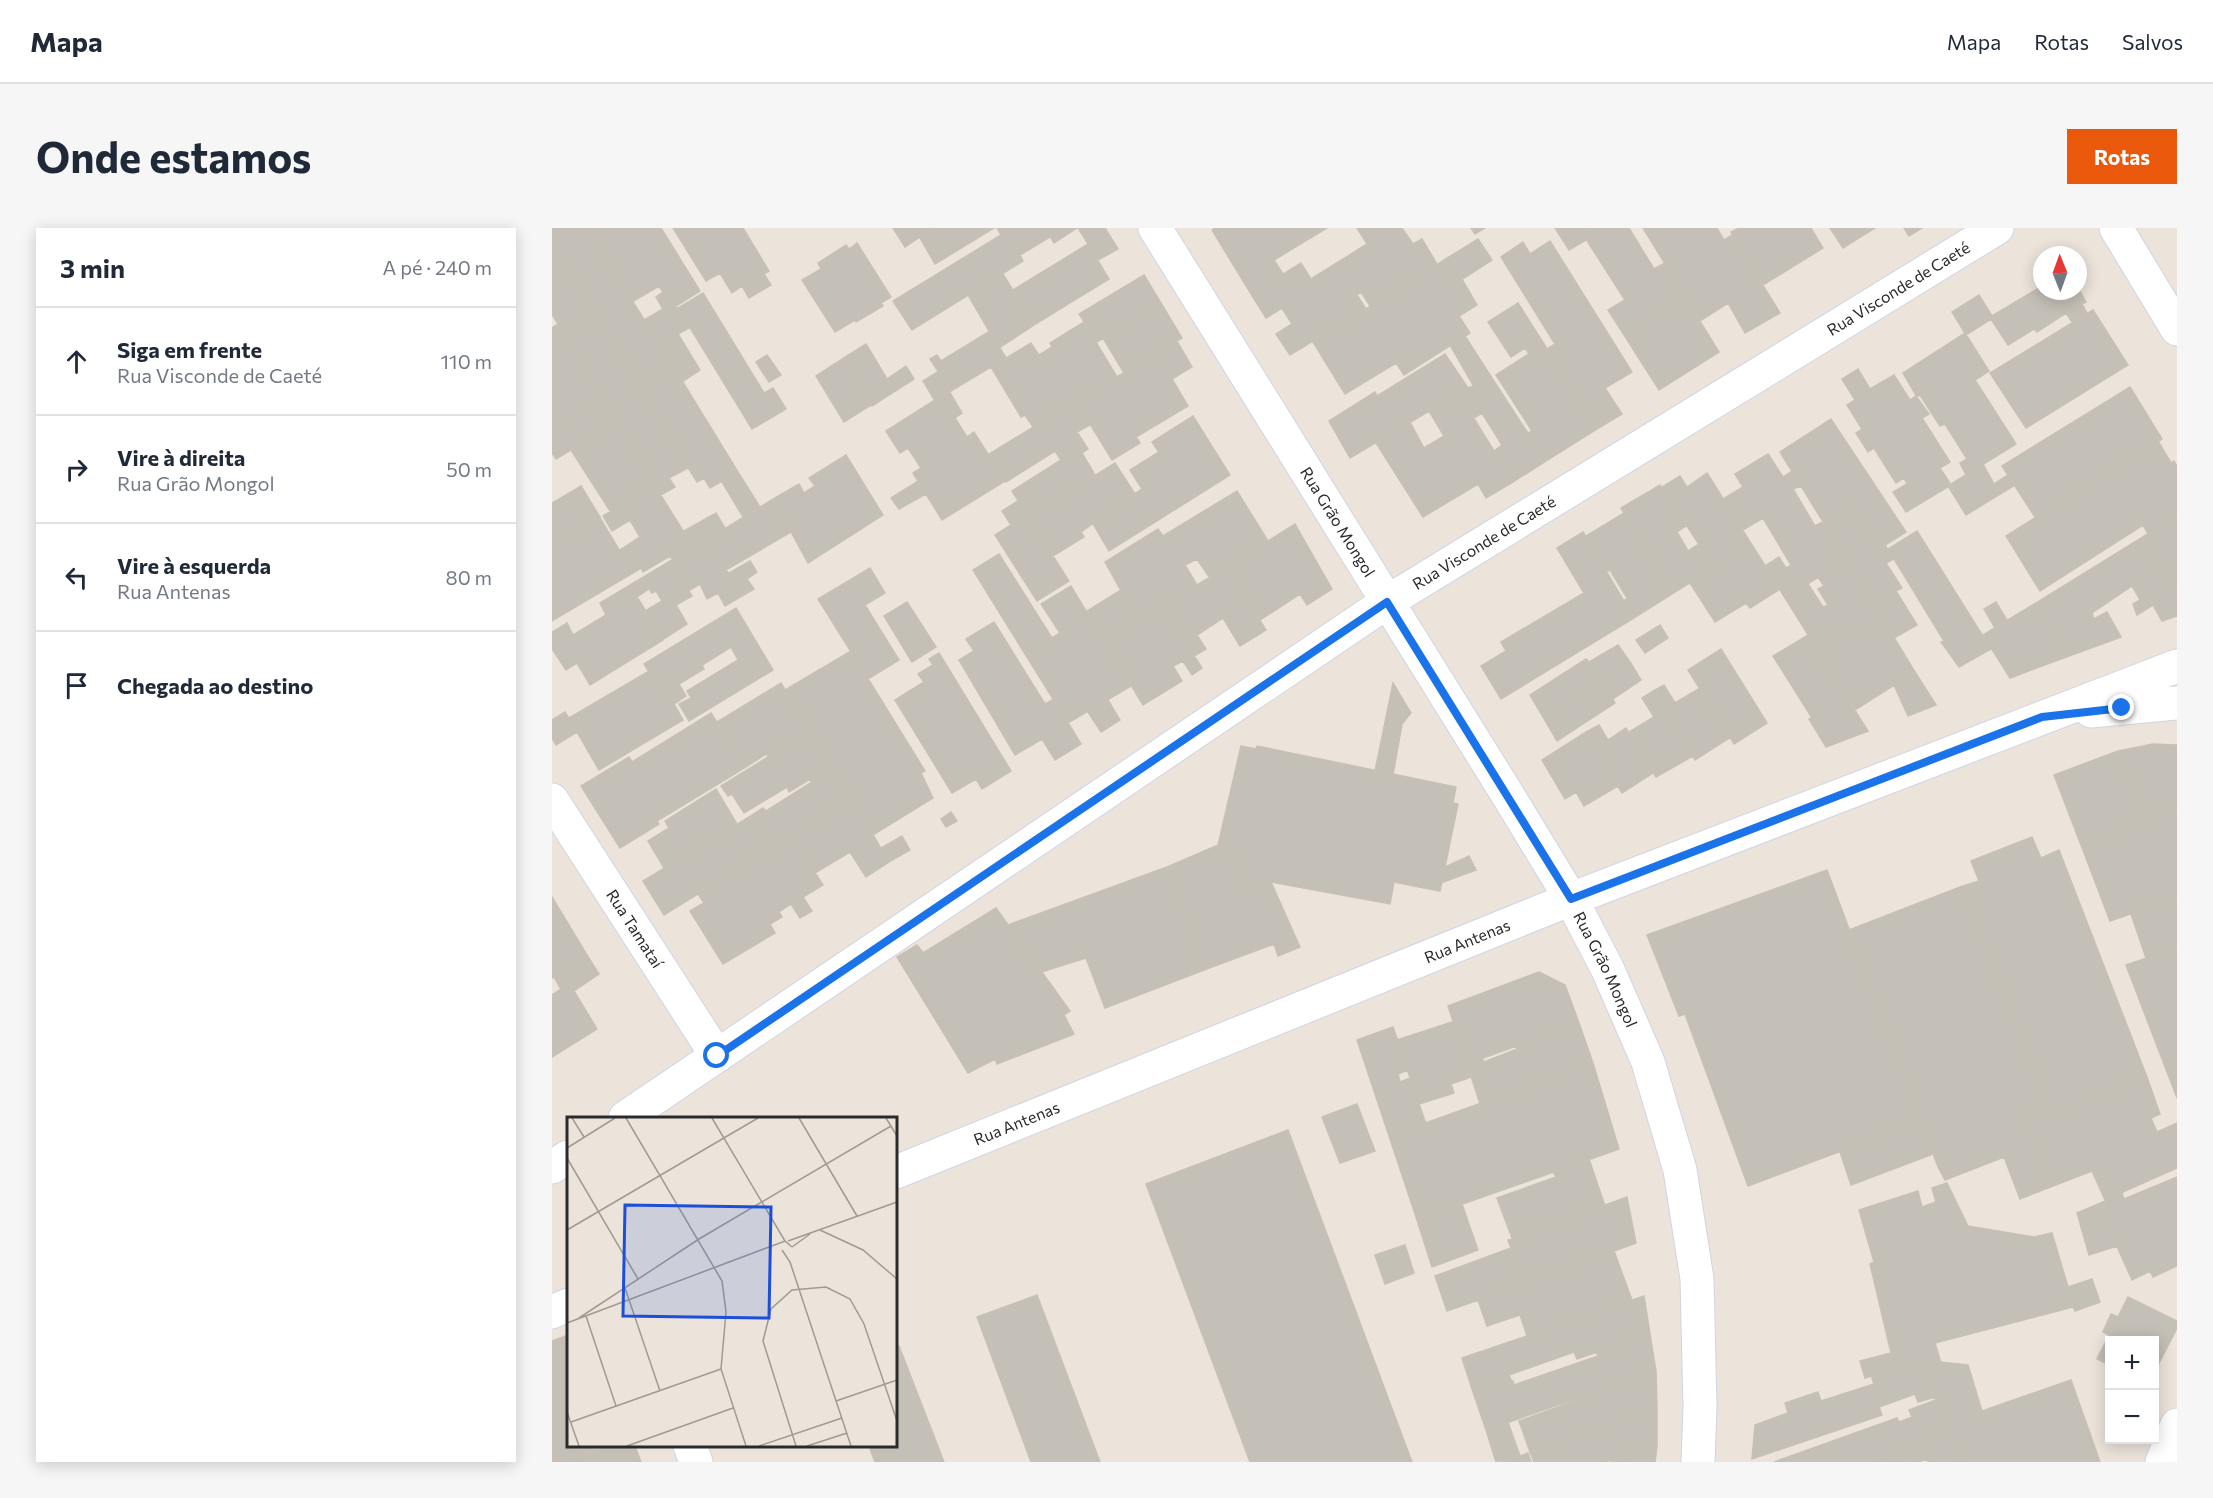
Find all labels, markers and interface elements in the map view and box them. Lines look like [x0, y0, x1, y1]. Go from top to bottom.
text: Mapa [30, 24, 103, 58]
text: Mapa [1947, 29, 2001, 54]
text: Rotas [2034, 29, 2089, 54]
text: Salvos [2122, 29, 2183, 54]
button: Rotas [2067, 129, 2177, 184]
text: Onde estamos [36, 130, 311, 182]
street label: Rua Visconde de Caeté [1823, 237, 1973, 339]
north arrow [2033, 246, 2087, 300]
text: 3 min [60, 252, 125, 283]
text: A pé · 240 m [383, 255, 492, 279]
text: Siga em frente [117, 336, 262, 363]
icon: ahead [60, 345, 93, 378]
text: 110 m [441, 349, 492, 373]
text: Rua Visconde de Caeté [117, 363, 322, 387]
text: Vire à direita [117, 444, 245, 471]
icon: right [60, 453, 93, 486]
text: 50 m [446, 457, 492, 481]
street label: Rua Grão Mongol [1297, 463, 1380, 580]
text: Rua Grão Mongol [117, 471, 275, 495]
street label: Rua Visconde de Caeté [1409, 491, 1559, 593]
text: Vire à esquerda [117, 552, 271, 579]
icon: left [60, 561, 93, 594]
text: 80 m [446, 565, 492, 589]
text: Rua Antenas [117, 579, 231, 603]
icon: arrive [60, 669, 93, 702]
text: Chegada ao destino [117, 672, 313, 699]
route end [2108, 694, 2134, 720]
street label: Rua Tamataí [603, 885, 668, 972]
street label: Rua Grão Mongol [1570, 908, 1642, 1030]
street label: Rua Antenas [1421, 915, 1513, 966]
route start [703, 1042, 729, 1068]
street label: Rua Antenas [971, 1097, 1062, 1149]
inset map [567, 1117, 897, 1447]
map controls [2105, 1336, 2159, 1444]
button: + [2105, 1336, 2159, 1390]
button: − [2105, 1390, 2159, 1444]

